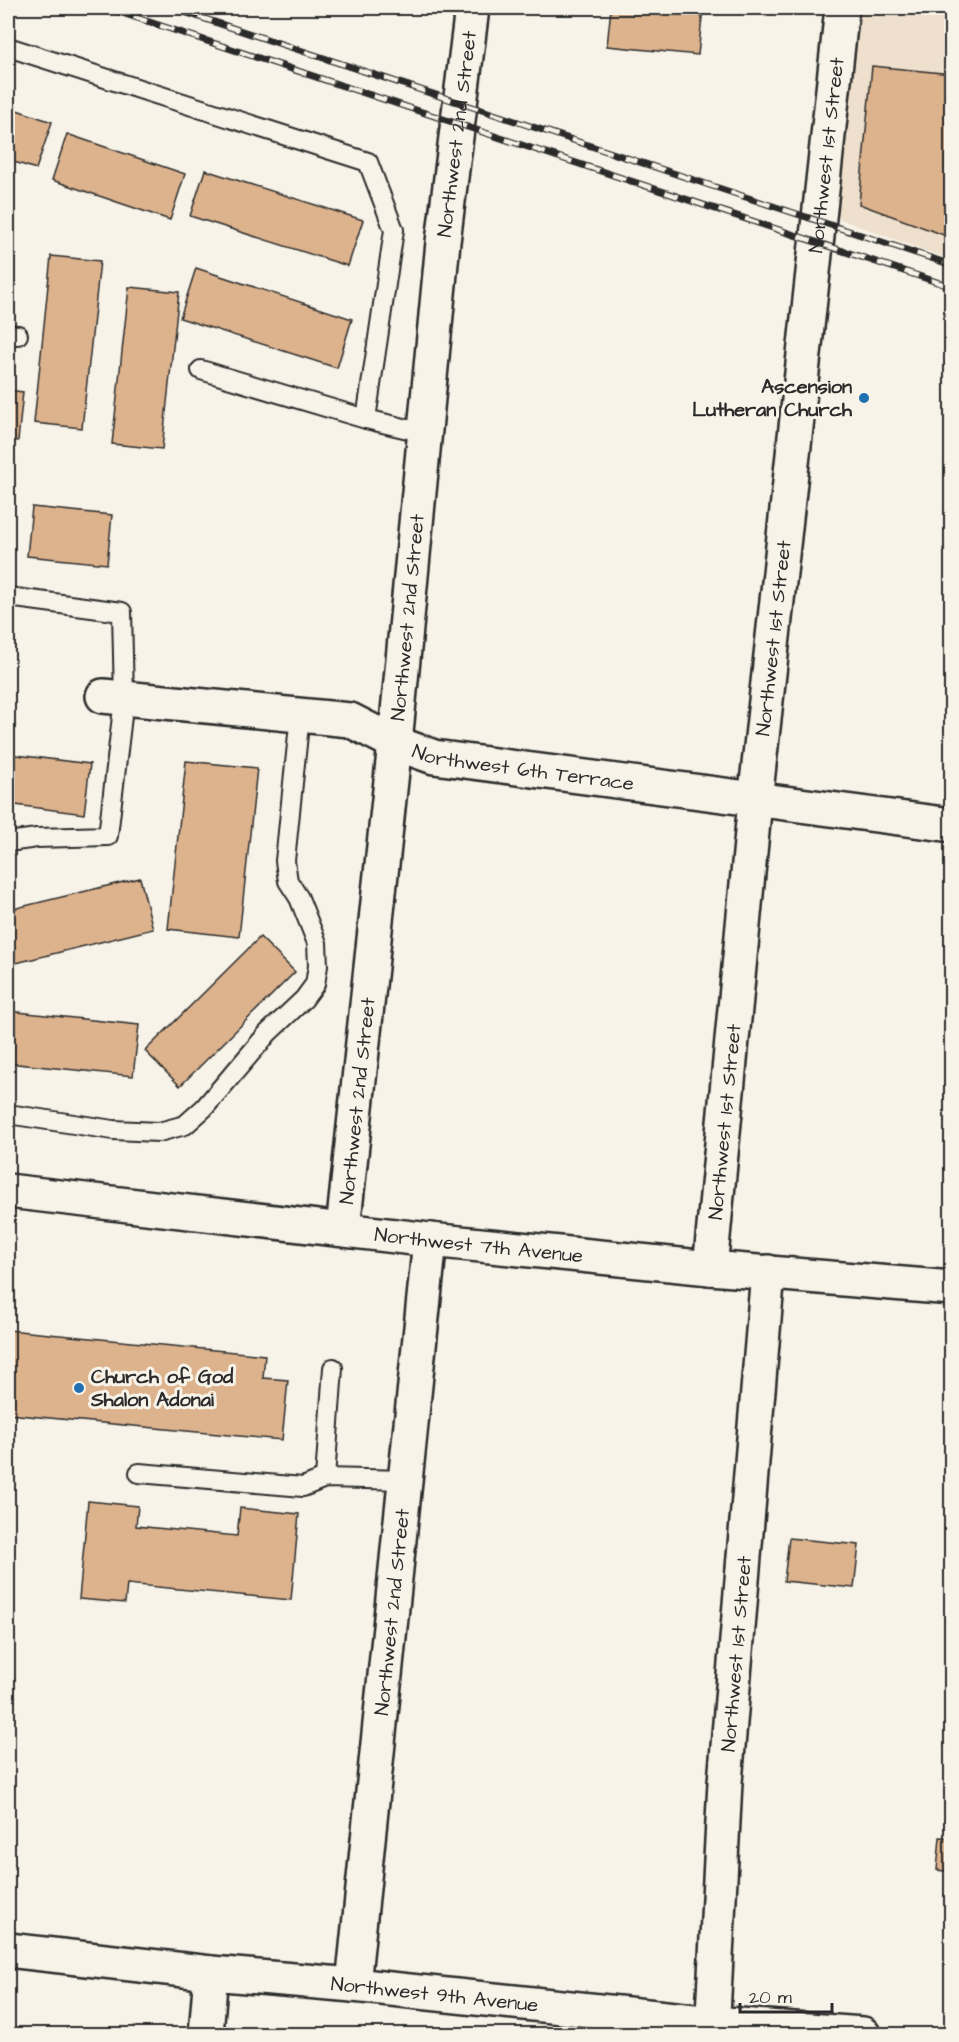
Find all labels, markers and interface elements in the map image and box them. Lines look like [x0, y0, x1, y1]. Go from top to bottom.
street label: Northwest 2nd Street [431, 29, 484, 239]
street label: Northwest 1st Street [802, 56, 851, 254]
place label: Ascension Lutheran Church [692, 373, 853, 424]
marker: Ascension Lutheran Church [857, 391, 871, 405]
street label: Northwest 2nd Street [384, 513, 432, 722]
street label: Northwest 1st Street [749, 539, 798, 737]
street label: Northwest 6th Terrace [408, 737, 636, 798]
street label: Northwest 2nd Street [333, 996, 383, 1205]
street label: Northwest 1st Street [702, 1023, 748, 1221]
street label: Northwest 7th Avenue [373, 1221, 585, 1270]
place label: Church of God Shalon Adonai [90, 1363, 234, 1414]
marker: Church of God Shalon Adonai [72, 1381, 86, 1395]
street label: Northwest 2nd Street [368, 1507, 417, 1717]
street label: Northwest 1st Street [715, 1555, 759, 1753]
street label: Northwest 9th Avenue [330, 1970, 540, 2020]
scale bar [740, 1976, 832, 2014]
text: 20 m [749, 1985, 792, 2010]

